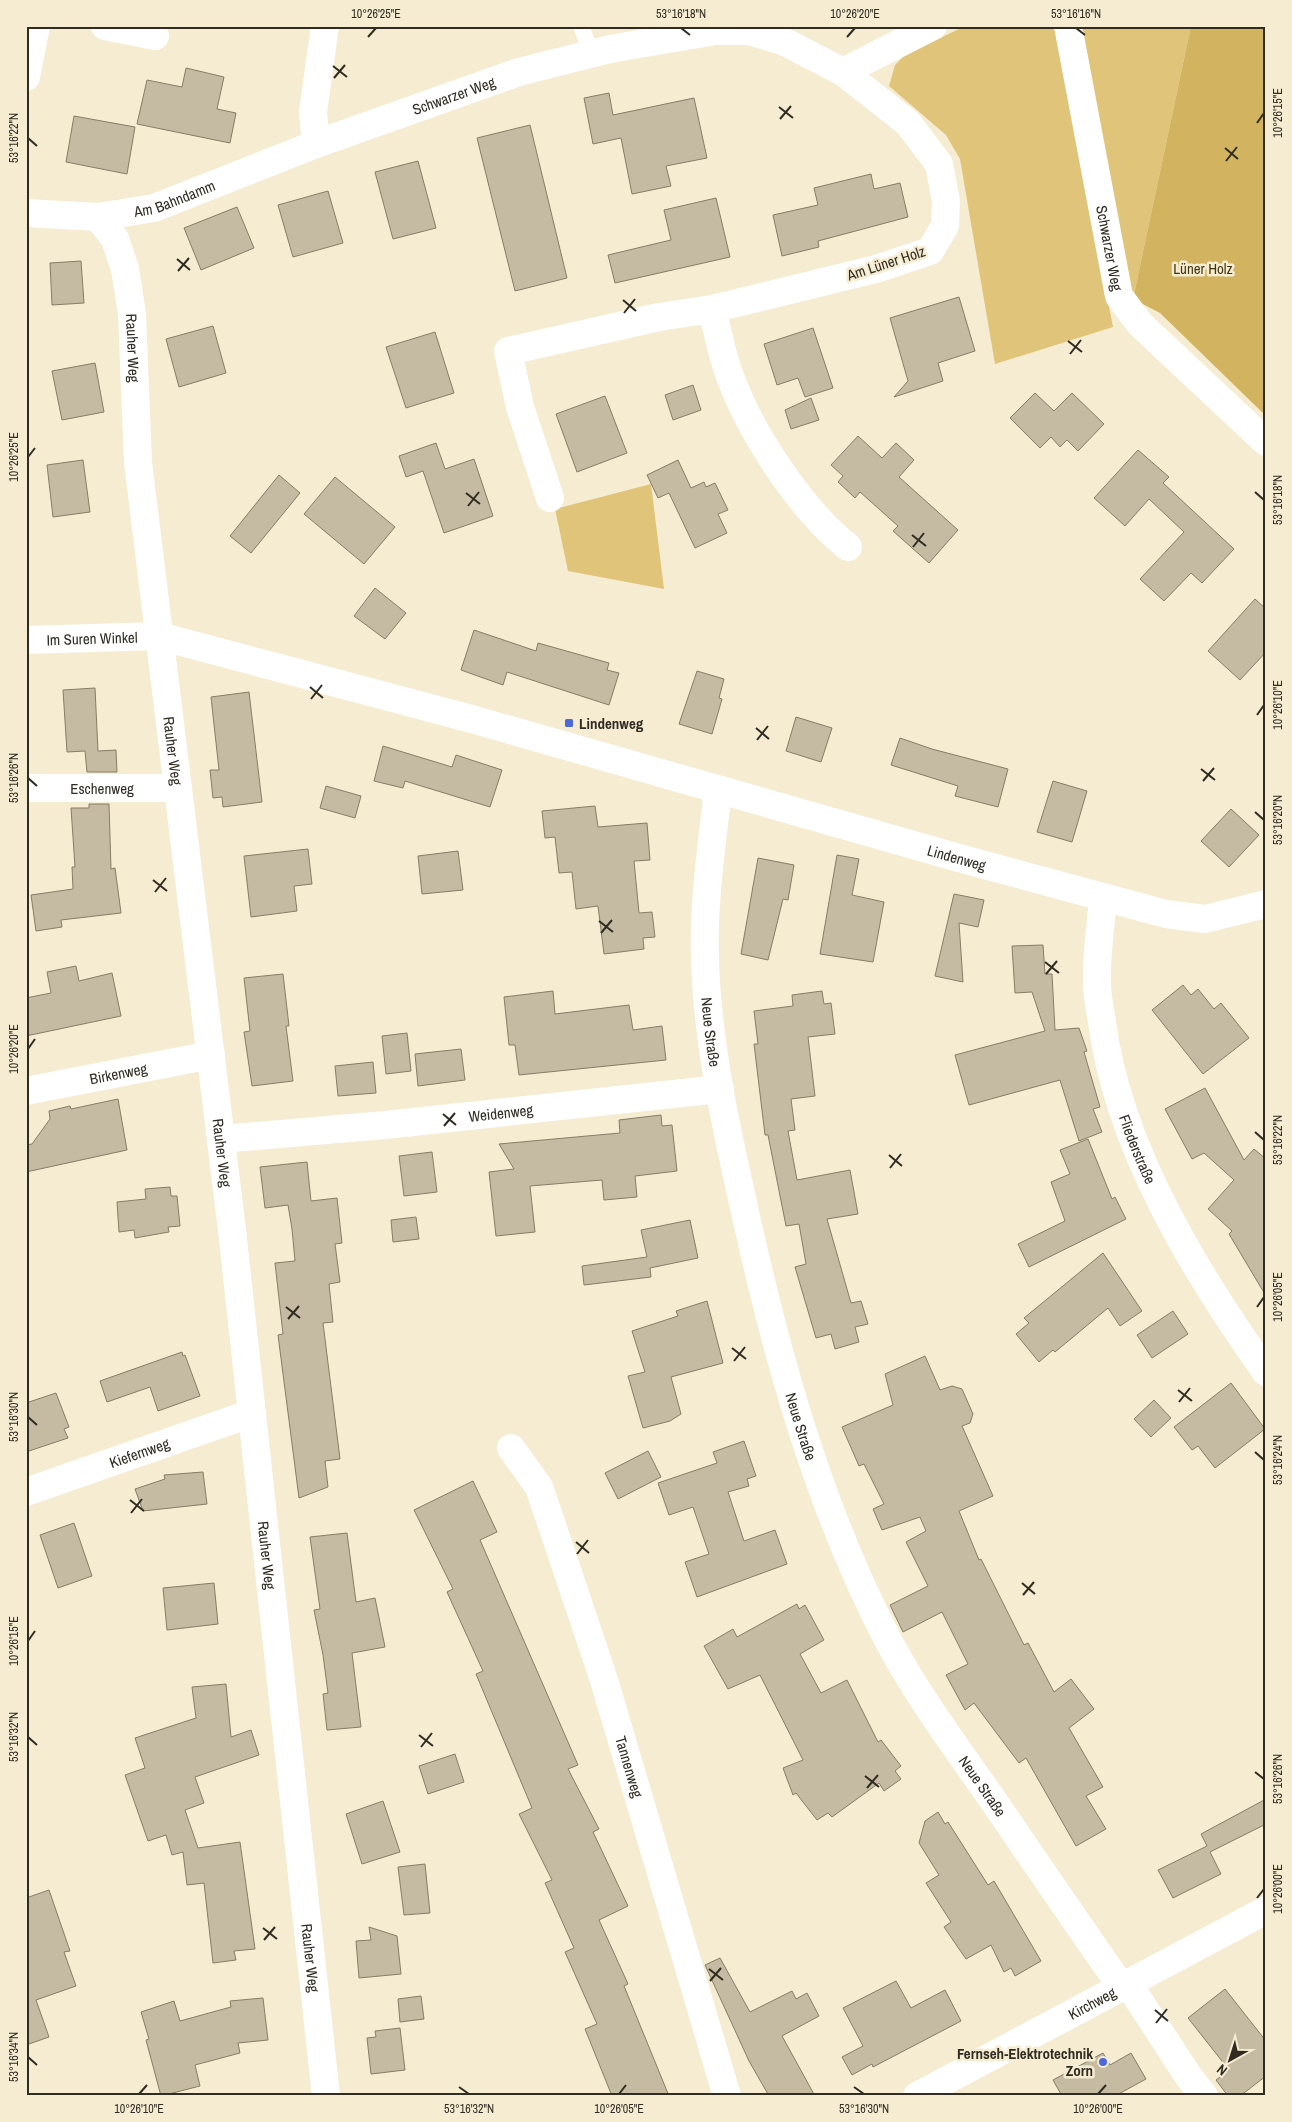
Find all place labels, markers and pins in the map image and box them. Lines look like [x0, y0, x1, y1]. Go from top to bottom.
place label: Lindenweg [579, 713, 644, 734]
marker: Lindenweg [563, 717, 575, 729]
place label: Fernseh-Elektrotechnik Zorn [957, 2043, 1093, 2081]
marker: Fernseh-Elektrotechnik Zorn [1097, 2056, 1109, 2068]

